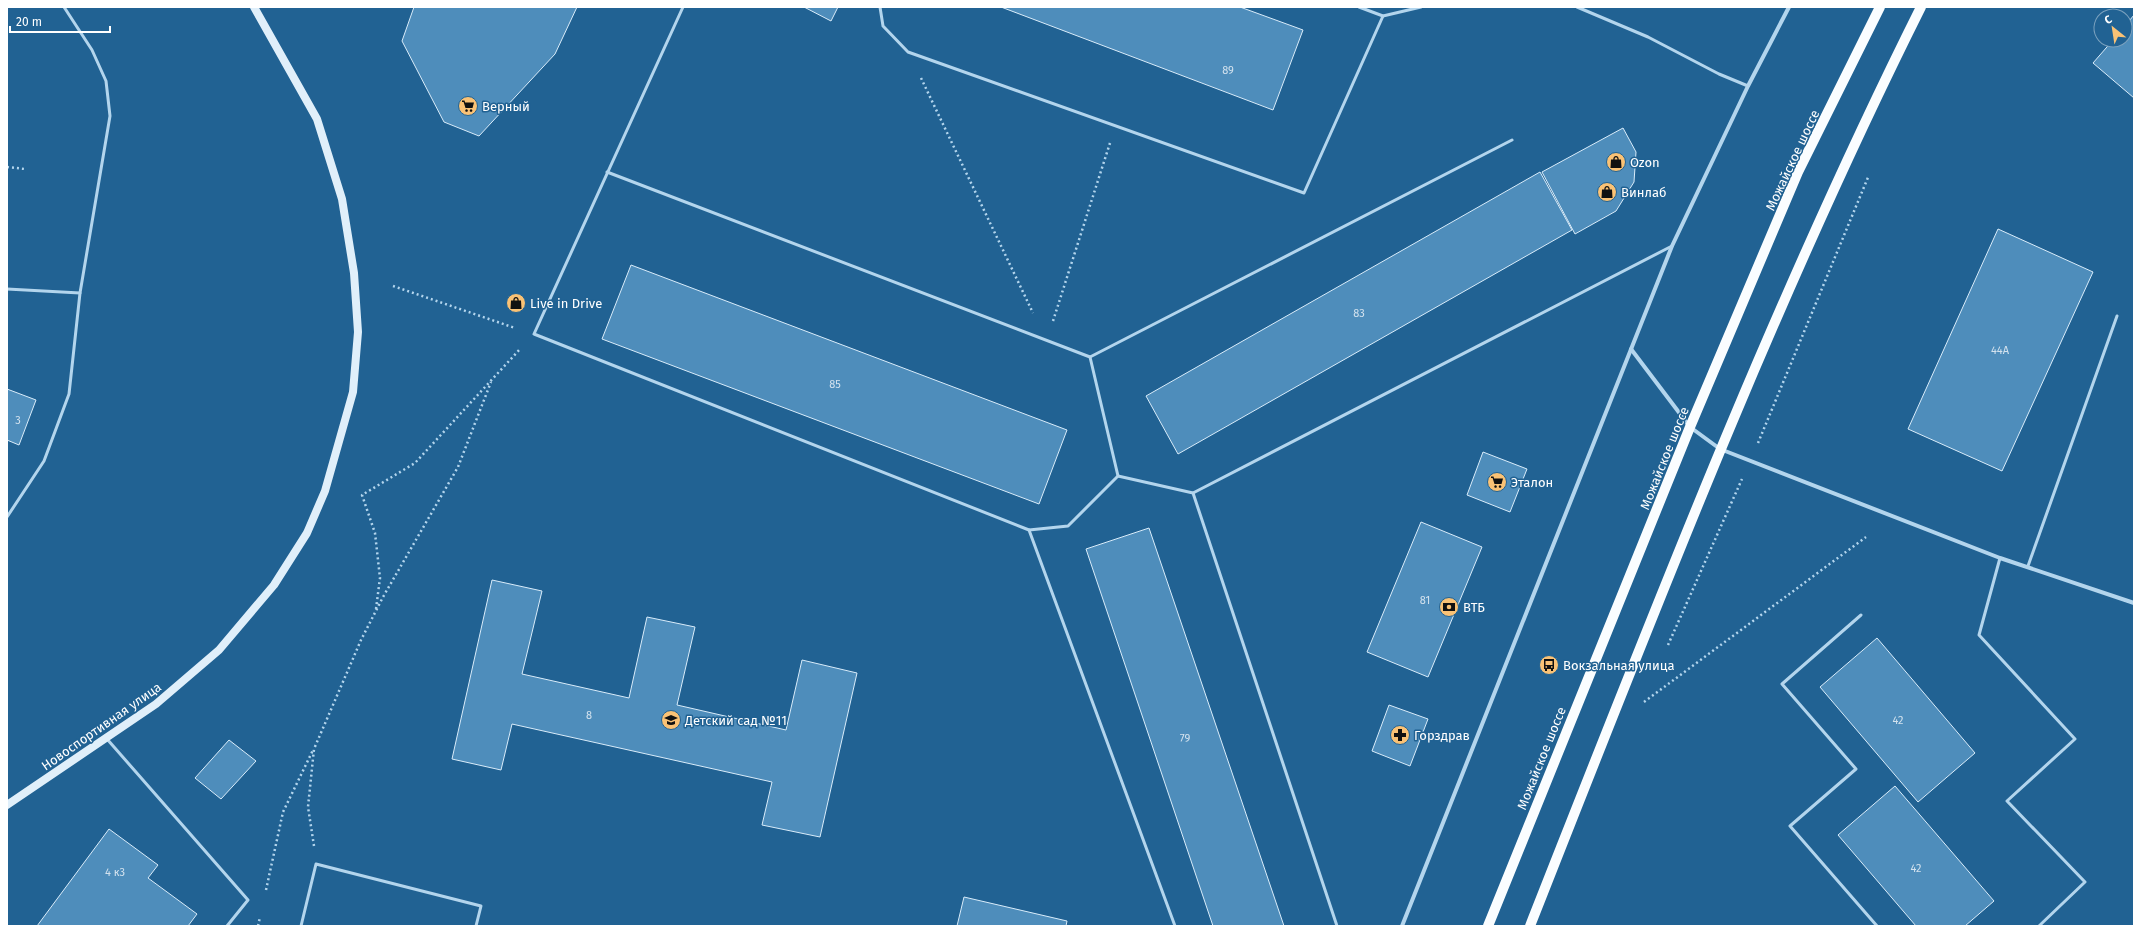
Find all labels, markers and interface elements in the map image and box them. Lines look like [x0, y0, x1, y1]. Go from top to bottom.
scale bar [10, 8, 110, 34]
north arrow [2093, 8, 2133, 48]
text: С [2102, 12, 2115, 27]
text: 20 m [16, 15, 42, 29]
house number: 89 [1222, 64, 1234, 77]
supermarket icon: Верный [457, 95, 479, 117]
place label: Верный [482, 99, 530, 114]
street label: Можайское шоссе [1763, 107, 1822, 213]
shop icon: Ozon [1605, 151, 1627, 173]
place label: Ozon [1630, 155, 1660, 170]
shop icon: Винлаб [1596, 181, 1618, 203]
place label: Винлаб [1621, 185, 1667, 200]
shop icon: Live in Drive [505, 292, 527, 314]
place label: Live in Drive [530, 296, 602, 311]
house number: 83 [1353, 307, 1365, 320]
house number: 44А [1991, 344, 2010, 357]
house number: 85 [829, 378, 841, 391]
street label: Можайское шоссе [1637, 405, 1692, 512]
house number: 3 [15, 414, 21, 427]
supermarket icon: Эталон [1486, 471, 1508, 493]
place label: Эталон [1511, 475, 1553, 490]
house number: 81 [1420, 594, 1430, 607]
bank icon: ВТБ [1438, 596, 1460, 618]
place label: ВТБ [1463, 600, 1485, 615]
bus stop icon: Вокзальная улица [1538, 654, 1560, 676]
place label: Вокзальная улица [1563, 658, 1675, 673]
street label: Новоспортивная улица [39, 679, 164, 774]
street label: Можайское шоссе [1514, 705, 1569, 812]
house number: 8 [586, 709, 592, 722]
school or university icon: Детский сад №11 [660, 709, 682, 731]
place label: Детский сад №11 [684, 713, 787, 728]
house number: 42 [1892, 714, 1904, 727]
pharmacy icon: Горздрав [1389, 724, 1411, 746]
place label: Горздрав [1414, 728, 1470, 743]
house number: 79 [1180, 732, 1190, 745]
house number: 42 [1910, 862, 1922, 875]
house number: 4 к3 [105, 866, 125, 879]

